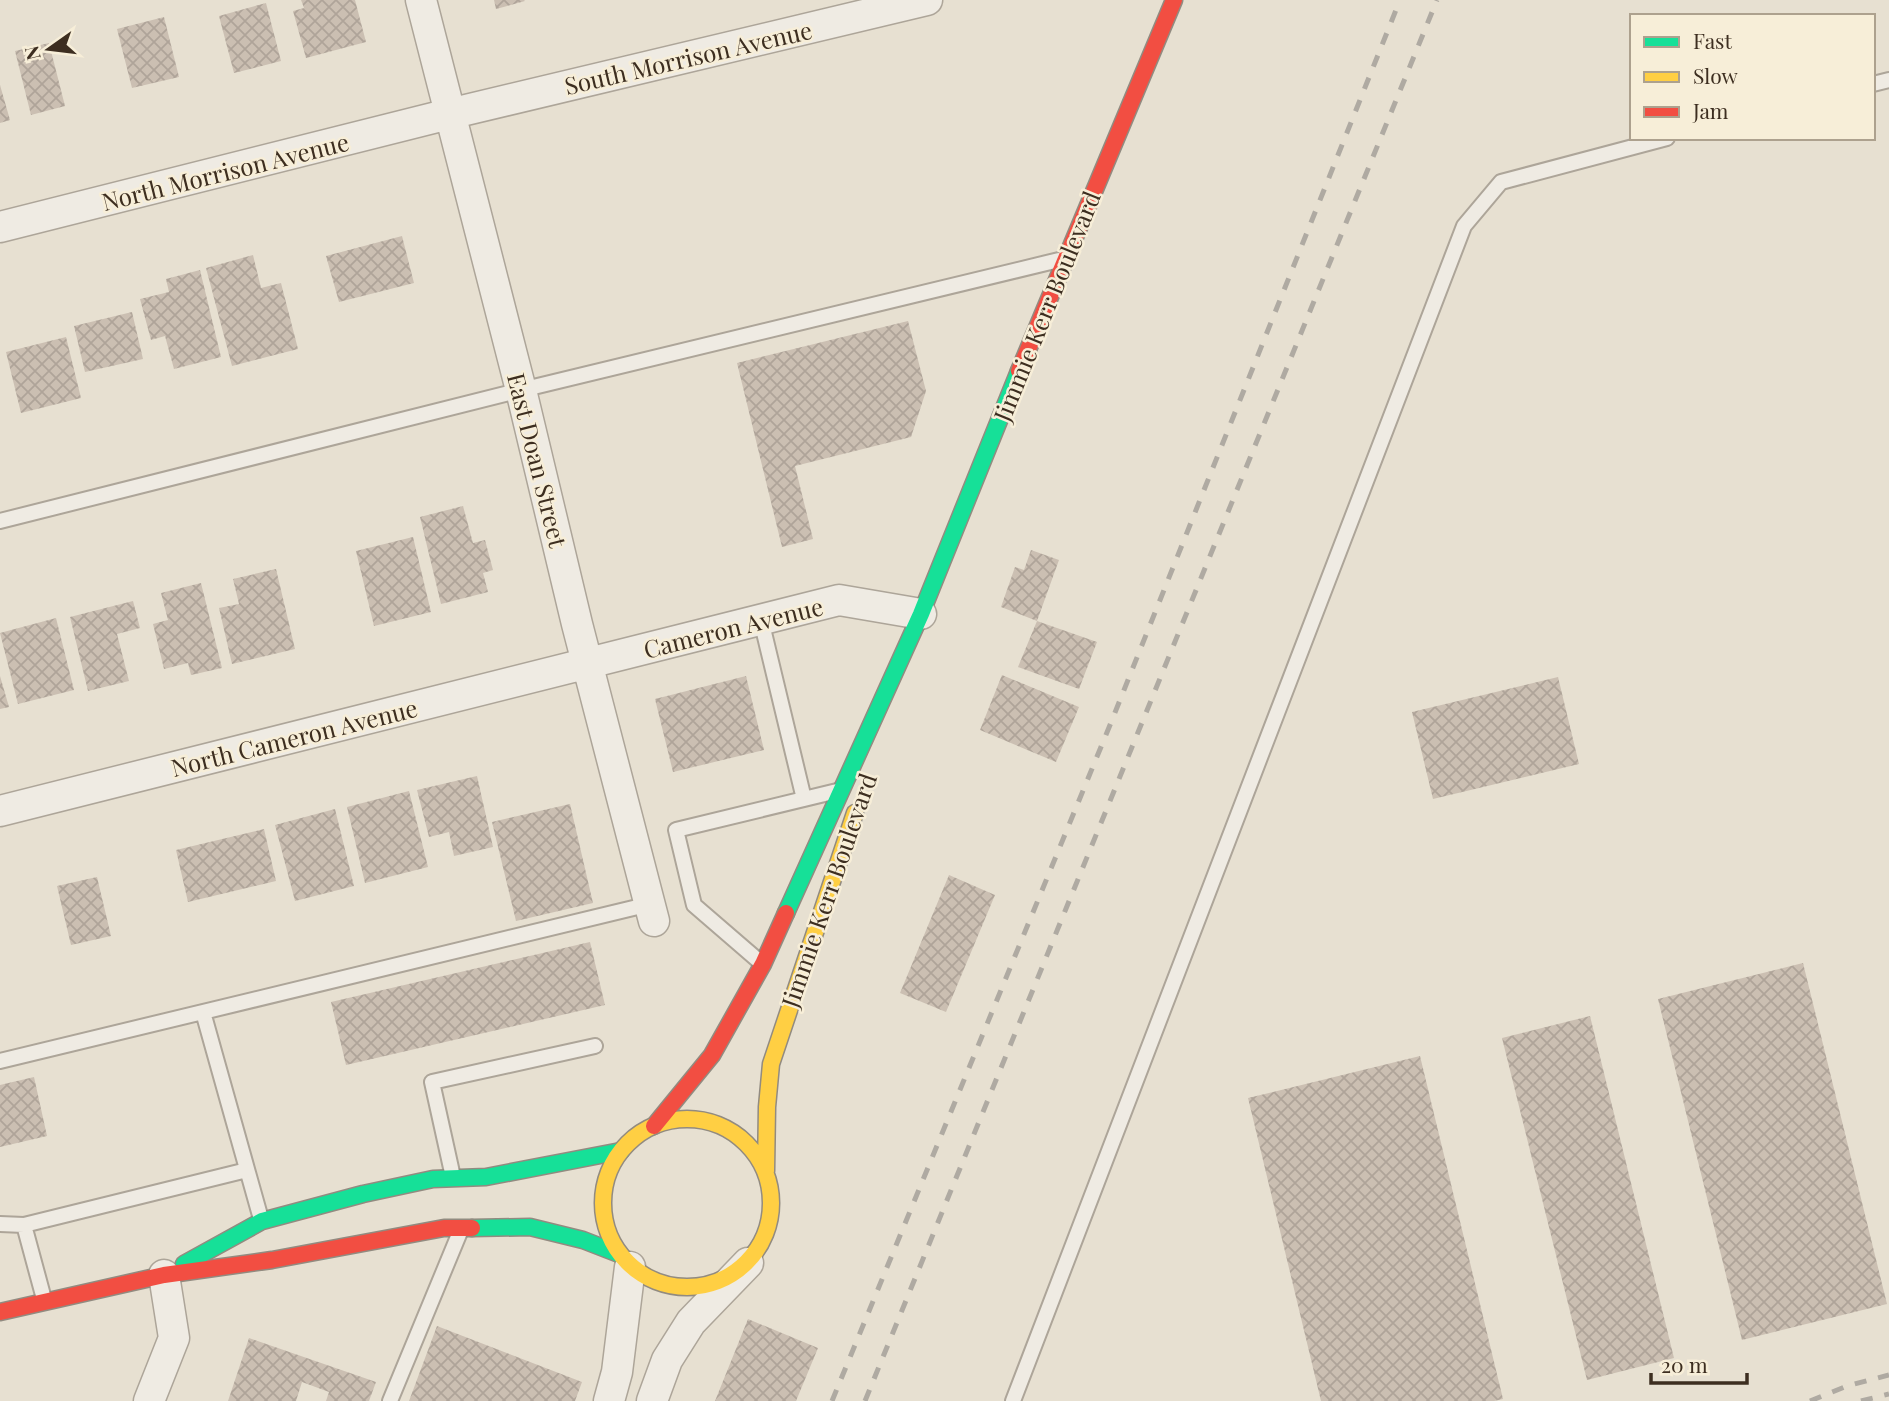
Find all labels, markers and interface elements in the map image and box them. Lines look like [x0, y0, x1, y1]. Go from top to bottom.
street label: South Morrison Avenue [561, 13, 815, 101]
north arrow [14, 14, 84, 84]
legend [1630, 14, 1875, 140]
text: Fast [1693, 26, 1732, 54]
text: N [17, 43, 46, 63]
text: Slow [1693, 61, 1738, 89]
text: Jam [1692, 96, 1729, 124]
street label: North Morrison Avenue [98, 125, 352, 217]
street label: Jimmie Kerr Boulevard [985, 186, 1107, 427]
street label: East Doan Street [501, 370, 575, 551]
street label: Cameron Avenue [640, 589, 826, 665]
street label: North Cameron Avenue [167, 691, 421, 783]
street label: Jimmie Kerr Boulevard [773, 769, 883, 1012]
scale bar [1651, 1342, 1747, 1386]
text: 20 m [1661, 1350, 1708, 1378]

